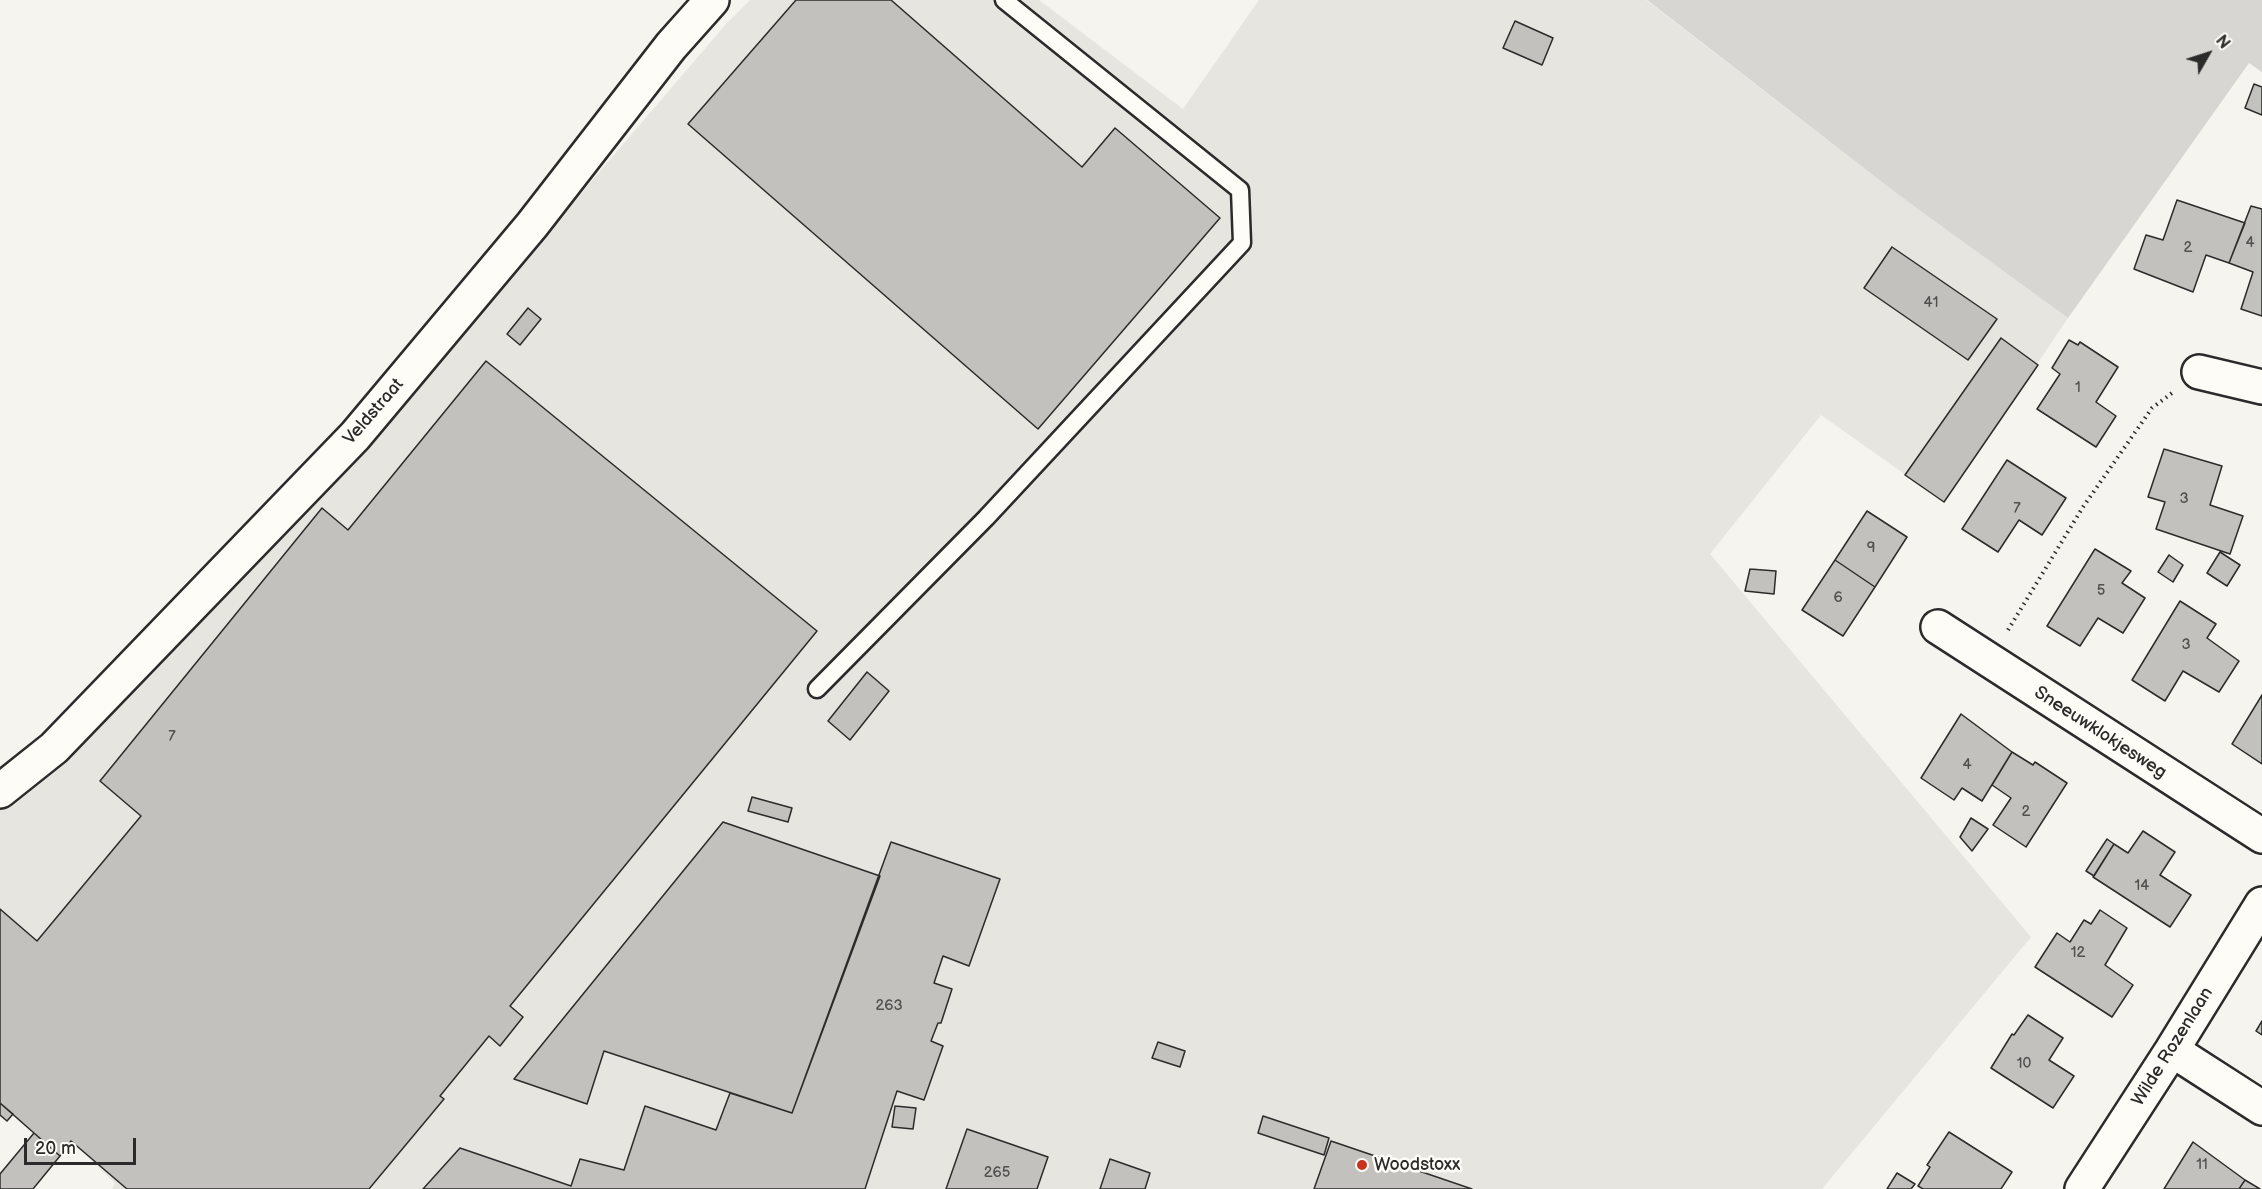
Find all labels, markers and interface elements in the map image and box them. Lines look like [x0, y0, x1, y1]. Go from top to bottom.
north arrow [2178, 24, 2238, 84]
text: N [2211, 32, 2234, 53]
house number: 4 [2245, 234, 2255, 252]
house number: 2 [2184, 239, 2192, 257]
house number: 41 [1924, 294, 1938, 312]
street label: Veldstraat [339, 374, 409, 450]
house number: 1 [2075, 379, 2081, 397]
house number: 3 [2179, 490, 2189, 508]
house number: 7 [2013, 500, 2021, 518]
house number: 9 [1867, 539, 1875, 557]
house number: 5 [2097, 582, 2105, 600]
house number: 6 [1833, 589, 1843, 607]
house number: 3 [2181, 636, 2191, 654]
street label: Sneeuwklokjesweg [2030, 682, 2170, 784]
house number: 7 [168, 728, 176, 746]
house number: 4 [1962, 756, 1972, 774]
house number: 2 [2022, 803, 2030, 821]
house number: 14 [2135, 877, 2149, 895]
house number: 12 [2071, 944, 2085, 962]
street label: Wilde Rozenlaan [2128, 984, 2218, 1110]
house number: 263 [875, 997, 903, 1015]
house number: 10 [2017, 1055, 2031, 1073]
scale bar [27, 1126, 140, 1164]
text: 20 m [35, 1138, 76, 1159]
place label: Woodstoxx [1374, 1154, 1461, 1176]
house number: 11 [2196, 1156, 2208, 1174]
marker: Woodstoxx [1355, 1158, 1369, 1172]
house number: 265 [984, 1164, 1010, 1182]

